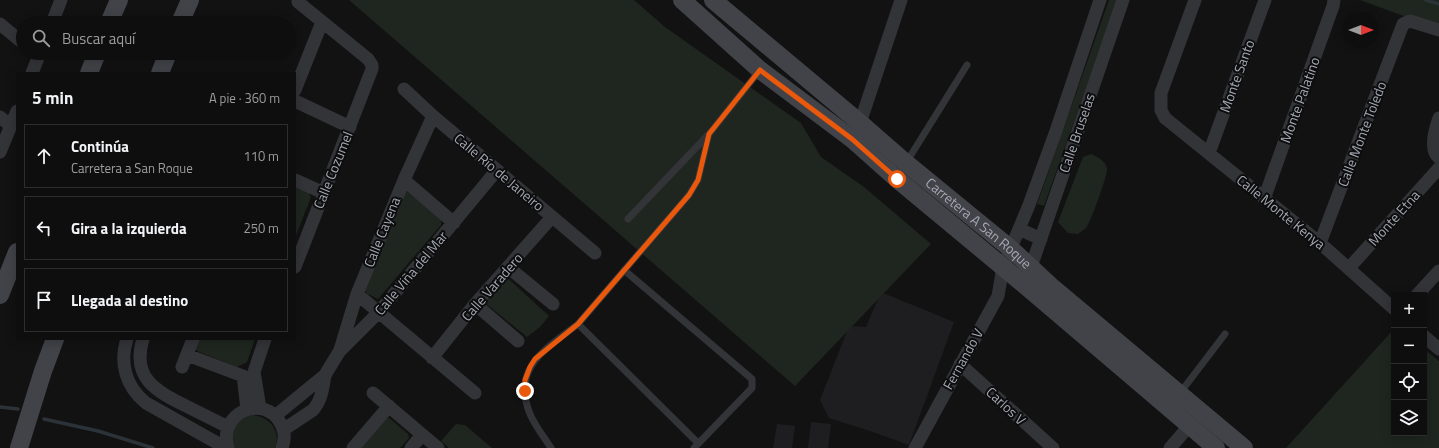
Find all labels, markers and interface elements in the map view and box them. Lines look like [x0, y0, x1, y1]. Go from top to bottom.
north arrow [1343, 12, 1379, 48]
search box [16, 16, 296, 60]
icon: search [30, 27, 52, 49]
text: Buscar aquí [62, 27, 135, 50]
street label: Monte Santo [1214, 37, 1259, 115]
street label: Monte Palatino [1274, 54, 1325, 146]
street label: Calle Monte Toledo [1332, 78, 1391, 190]
text: 5 min [32, 85, 73, 111]
text: A pie · 360 m [209, 88, 280, 108]
street label: Calle Bruselas [1053, 90, 1100, 175]
street label: Calle Cozumel [307, 128, 358, 212]
street label: Calle Río de Janeiro [450, 128, 549, 216]
text: Continúa [71, 135, 129, 158]
icon: ahead [33, 145, 55, 167]
text: 110 m [243, 146, 279, 166]
text: Carretera a San Roque [71, 158, 193, 178]
street label: Calle Monte Kenya [1232, 169, 1330, 254]
route start [888, 170, 906, 188]
street label: Carretera A San Roque [921, 172, 1037, 273]
street label: Monte Etna [1363, 185, 1424, 250]
street label: Calle Cayena [358, 194, 405, 270]
icon: left [33, 217, 55, 239]
text: Gira a la izquierda [71, 217, 187, 240]
text: 250 m [243, 218, 279, 238]
street label: Calle Viña del Mar [369, 226, 452, 319]
street label: Calle Varadero [456, 248, 527, 325]
icon: arrive [33, 289, 55, 311]
text: Llegada al destino [71, 289, 188, 312]
map controls [1391, 292, 1427, 436]
button: + [1391, 292, 1427, 328]
street label: Fernando V [937, 324, 988, 393]
button: − [1391, 328, 1427, 364]
button: locate [1391, 364, 1427, 400]
route end [516, 382, 534, 400]
street label: Carlos V [982, 382, 1031, 430]
button: layers [1391, 400, 1427, 436]

